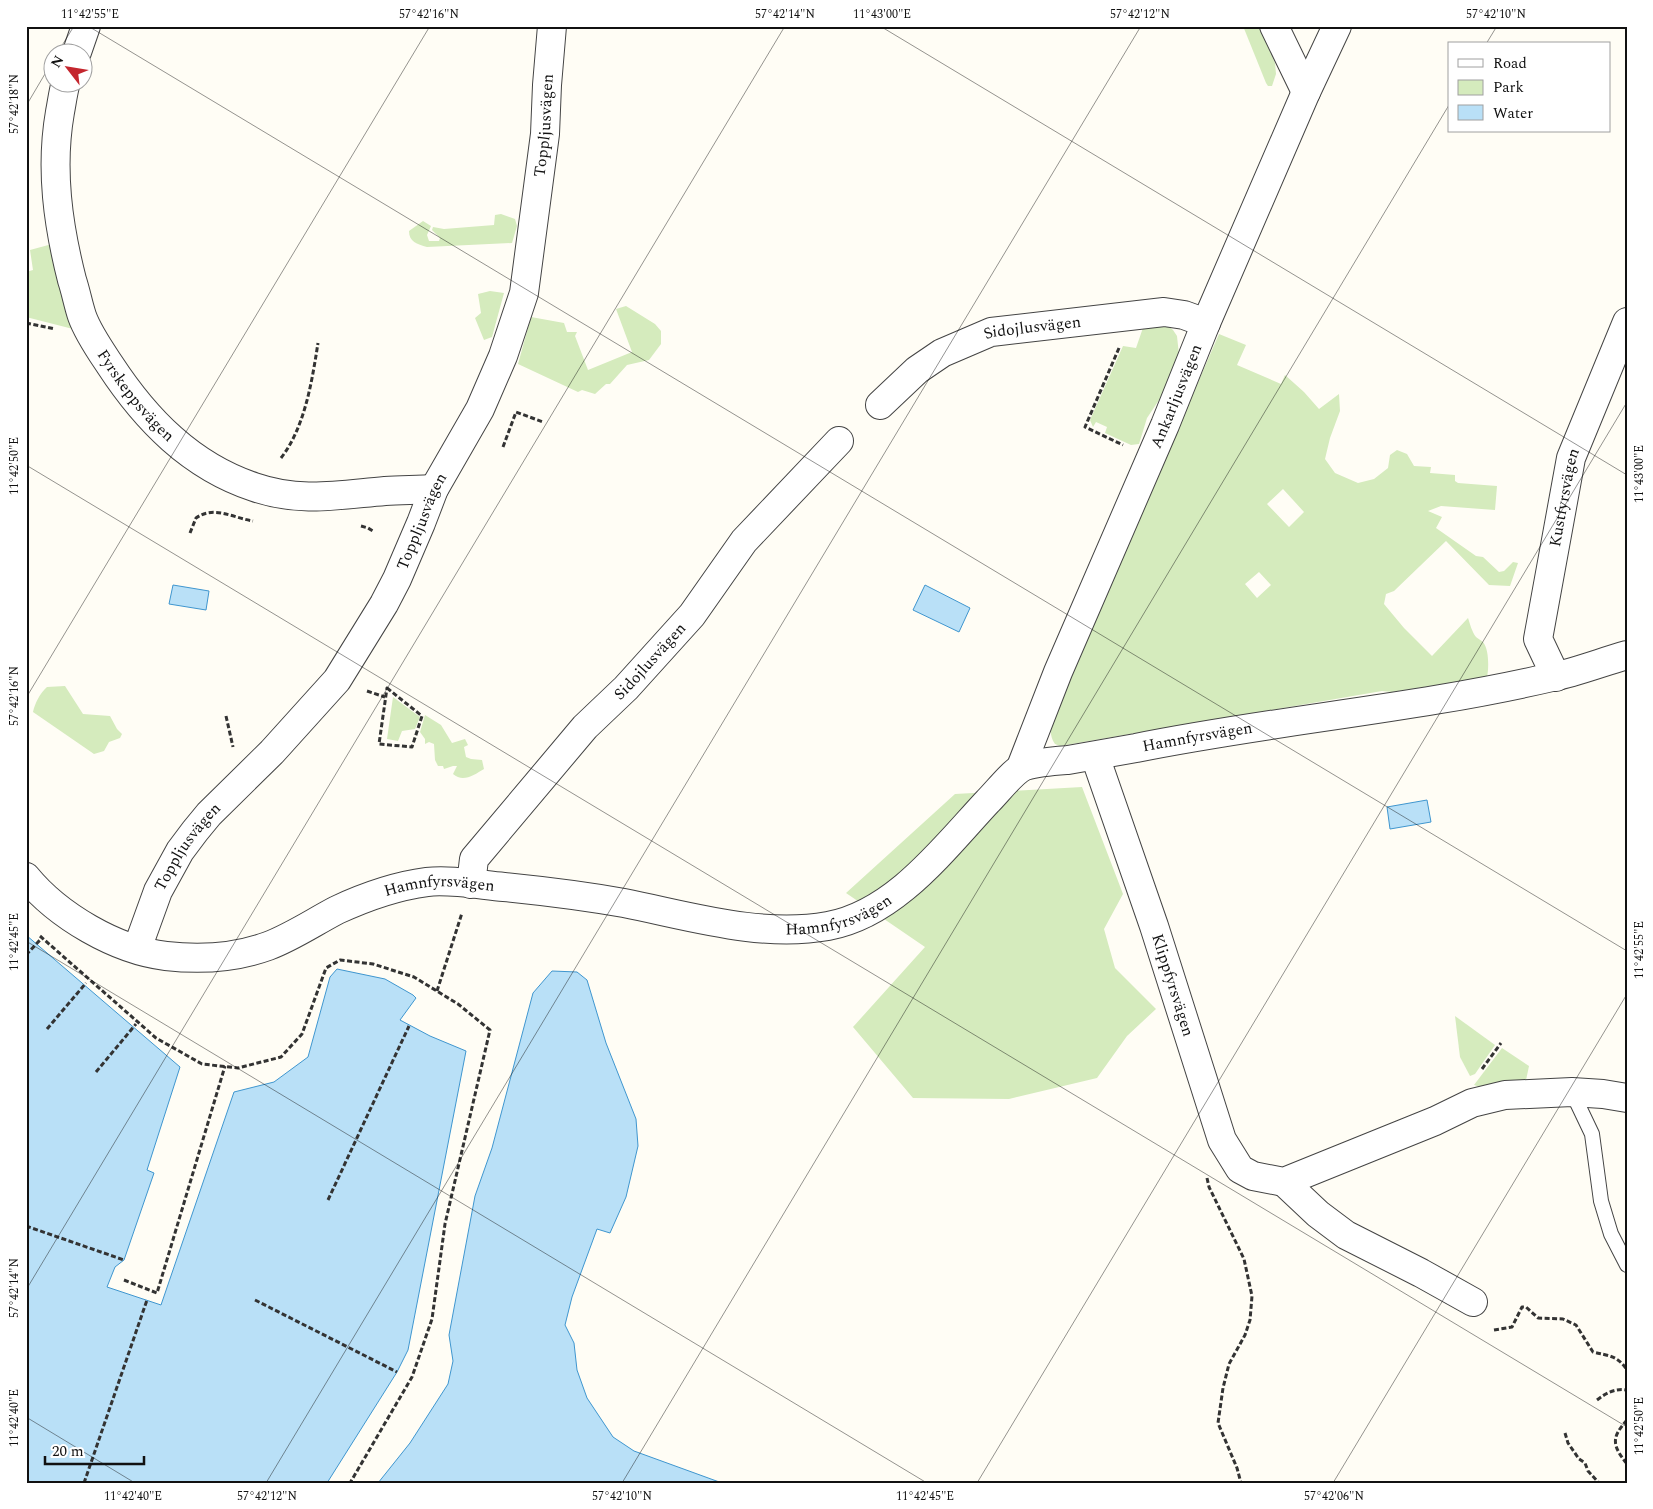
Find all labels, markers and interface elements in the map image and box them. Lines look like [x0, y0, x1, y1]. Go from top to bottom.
text: 11°42'55"E [61, 5, 119, 24]
text: 57°42'16"N [399, 5, 459, 24]
text: 57°42'14"N [755, 5, 815, 24]
text: 11°43'00"E [853, 5, 911, 24]
text: 57°42'12"N [1110, 5, 1170, 24]
text: 57°42'10"N [1466, 5, 1526, 24]
north arrow [42, 42, 92, 92]
legend [1448, 42, 1610, 132]
text: N [45, 51, 69, 72]
text: Road [1493, 52, 1527, 75]
street label: Toppljusvägen [527, 73, 560, 178]
text: 57°42'18"N [5, 74, 24, 134]
text: Park [1493, 76, 1524, 99]
text: Water [1493, 102, 1533, 125]
street label: Sidojlusvägen [979, 310, 1082, 346]
street label: Ankarljusvägen [1144, 340, 1208, 452]
street label: Fyrskeppsvägen [91, 345, 180, 447]
text: 11°42'50"E [5, 437, 24, 495]
street label: Kustfyrsvägen [1543, 444, 1586, 549]
text: 11°43'00"E [1630, 445, 1649, 503]
street label: Toppljusvägen [390, 468, 453, 574]
street label: Sidojlusvägen [608, 617, 692, 706]
text: 57°42'16"N [5, 666, 24, 726]
street label: Hamnfyrsvägen [1140, 716, 1254, 758]
street label: Toppljusvägen [148, 797, 226, 895]
street label: Hamnfyrsvägen [381, 869, 496, 903]
street label: Hamnfyrsvägen [785, 888, 897, 942]
text: 11°42'45"E [5, 913, 24, 971]
text: 11°42'55"E [1630, 921, 1649, 979]
street label: Klippfyrsvägen [1145, 931, 1200, 1040]
text: 57°42'14"N [5, 1258, 24, 1318]
text: 11°42'40"E [5, 1389, 24, 1447]
text: 11°42'50"E [1630, 1397, 1649, 1455]
scale bar [45, 1434, 144, 1466]
text: 20 m [52, 1440, 84, 1463]
text: 11°42'40"E [104, 1487, 162, 1506]
text: 57°42'12"N [237, 1487, 297, 1506]
text: 57°42'10"N [592, 1487, 652, 1506]
text: 11°42'45"E [896, 1487, 954, 1506]
text: 57°42'06"N [1304, 1487, 1364, 1506]

